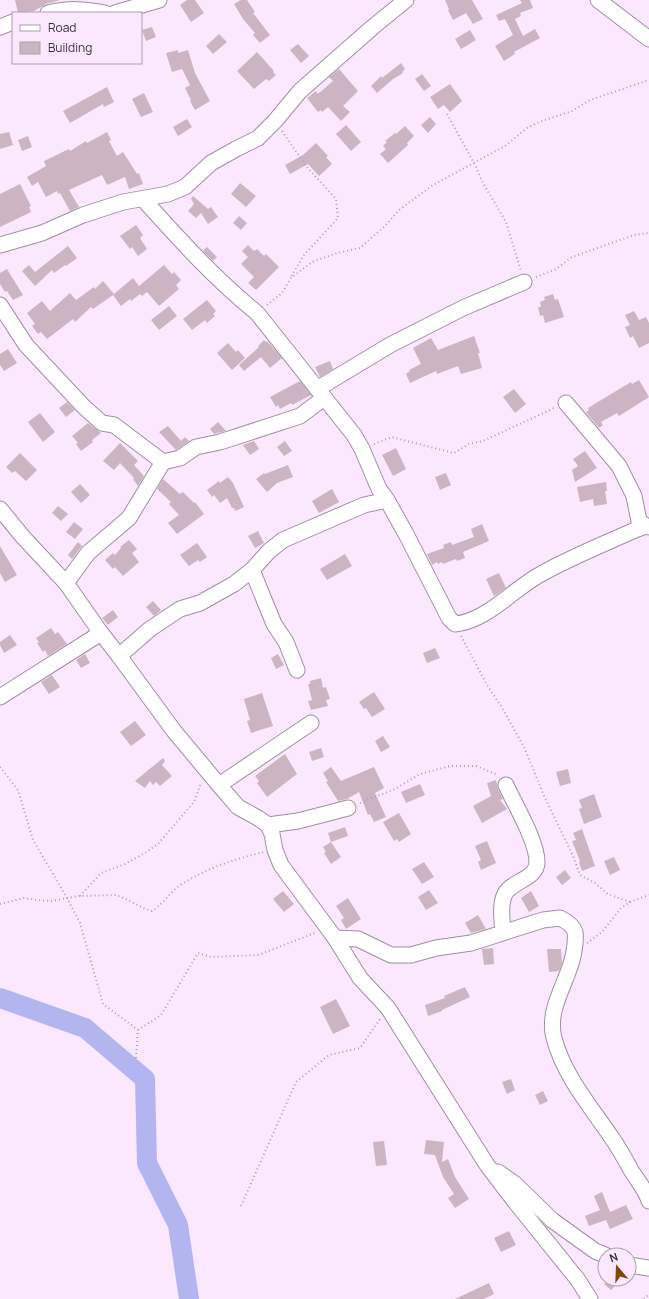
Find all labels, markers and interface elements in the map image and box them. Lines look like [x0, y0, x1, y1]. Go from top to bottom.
legend [12, 12, 142, 64]
text: Road [48, 19, 76, 36]
text: Building [48, 39, 92, 56]
north arrow [597, 1247, 637, 1287]
text: N [607, 1249, 620, 1265]

